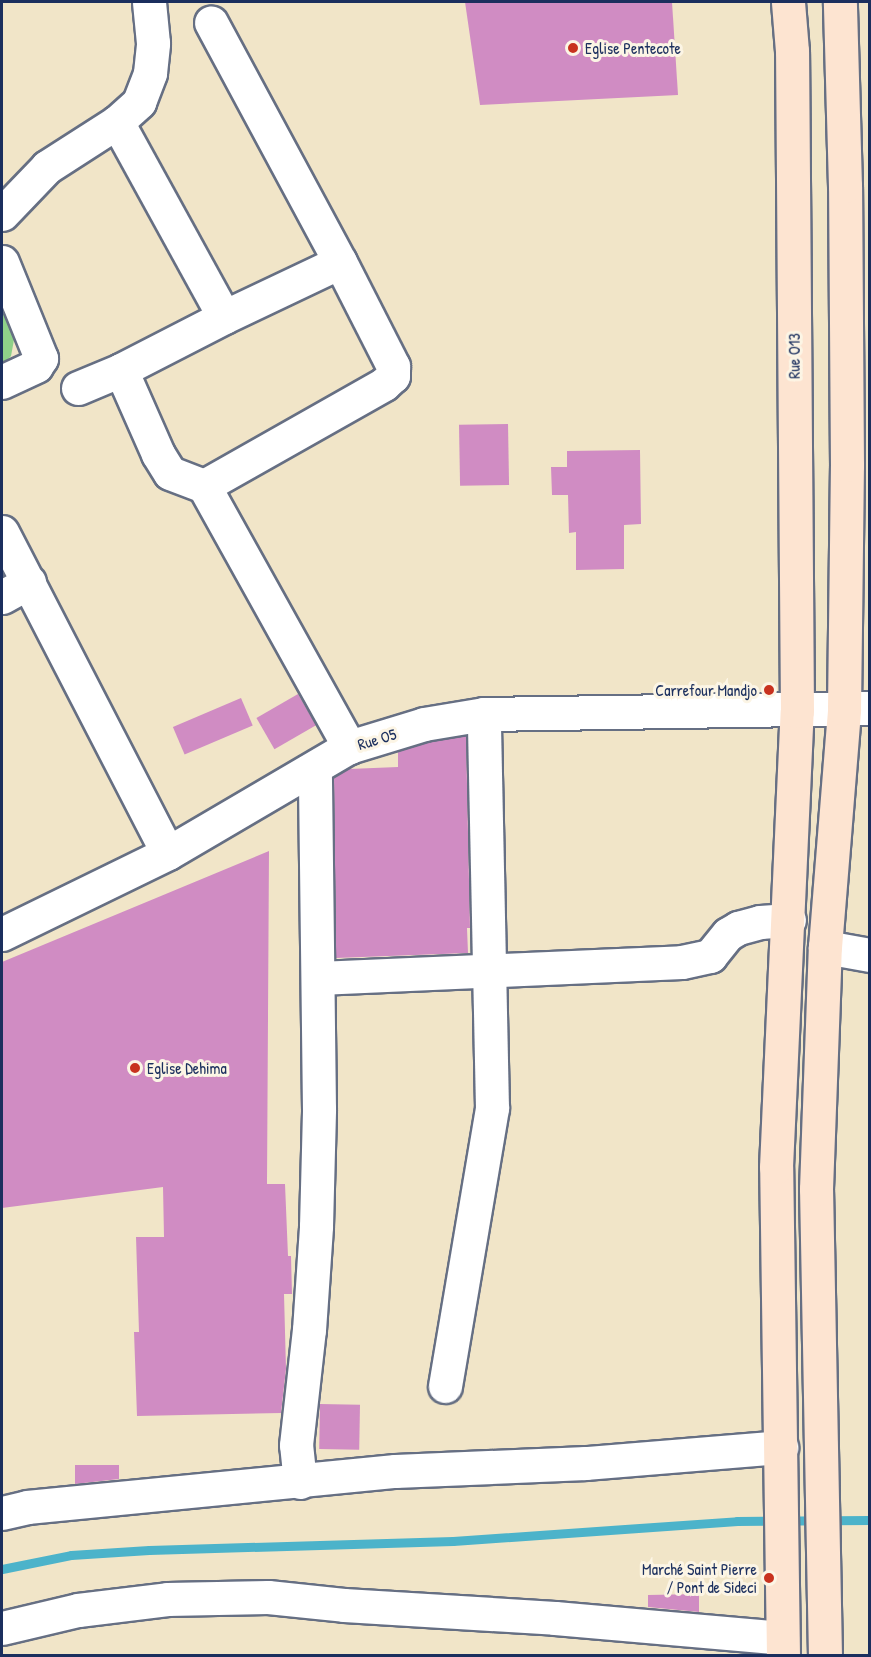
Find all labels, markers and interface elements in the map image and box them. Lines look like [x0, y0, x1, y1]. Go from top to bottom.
place label: Eglise Pentecote [585, 38, 681, 58]
marker: Eglise Pentecote [566, 41, 580, 55]
street label: Rue O13 [784, 333, 804, 379]
place label: Carrefour Mandjo [655, 680, 757, 700]
marker: Carrefour Mandjo [762, 683, 776, 697]
street label: Rue O5 [355, 724, 399, 754]
place label: Eglise Dehima [147, 1058, 227, 1078]
marker: Eglise Dehima [128, 1061, 142, 1075]
place label: Marché Saint Pierre / Pont de Sideci [642, 1559, 757, 1597]
marker: Marché Saint Pierre / Pont de Sideci [762, 1571, 776, 1585]

